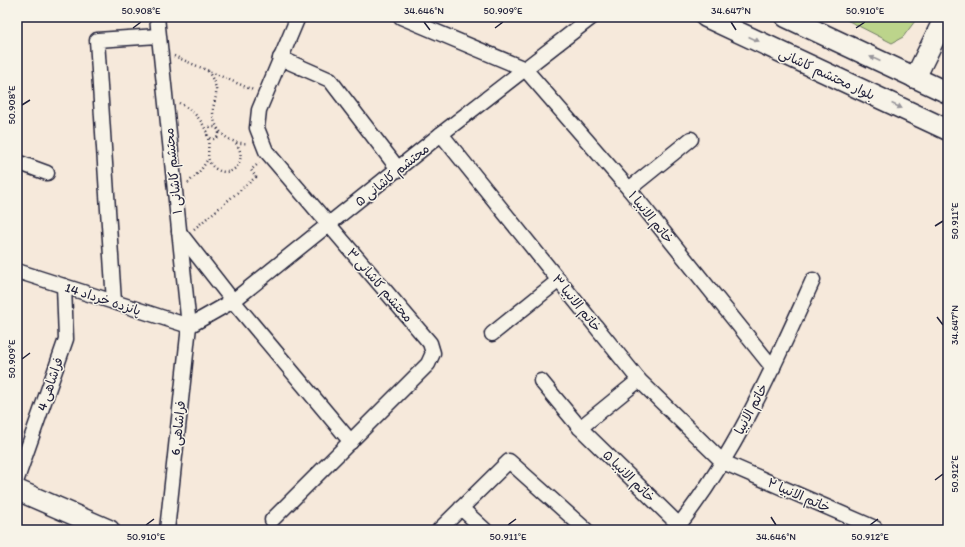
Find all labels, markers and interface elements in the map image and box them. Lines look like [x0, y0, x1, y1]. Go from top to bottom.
text: 50.908°E [121, 4, 161, 17]
text: 34.646°N [404, 4, 444, 17]
text: 50.909°E [484, 4, 523, 17]
text: 34.647°N [711, 4, 751, 17]
text: 50.910°E [846, 4, 885, 17]
one-way arrow [748, 36, 760, 43]
street label: بلوار محتشم کاشانی [775, 45, 877, 105]
one-way arrow [869, 56, 880, 62]
text: 50.908°E [5, 85, 18, 125]
one-way arrow [891, 103, 903, 110]
street label: محتشم کاشانی ۱ [161, 127, 188, 215]
street label: محتشم کاشانی ۵ [352, 141, 434, 212]
street label: خاتم الانبیا ۱ [623, 188, 677, 248]
text: 50.911°E [948, 202, 961, 239]
street label: محتشم کاشانی ۳ [342, 245, 416, 327]
street label: خاتم الانبیا ۳ [547, 272, 605, 336]
street label: پانزده خرداد 14 [63, 280, 143, 319]
text: 34.647°N [948, 305, 961, 345]
text: 50.909°E [5, 339, 18, 378]
street label: فراشاهی 4 [34, 355, 68, 413]
street label: خاتم الانبیا [731, 381, 773, 438]
street label: فراشاهی 6 [168, 400, 190, 456]
street label: خاتم الانبیا ۵ [598, 447, 658, 507]
text: 50.912°E [948, 455, 961, 493]
street label: خاتم الانبیا ۲ [764, 475, 833, 518]
text: 50.910°E [127, 530, 166, 543]
text: 50.911°E [490, 530, 527, 543]
text: 34.646°N [756, 530, 796, 543]
text: 50.912°E [851, 530, 889, 543]

